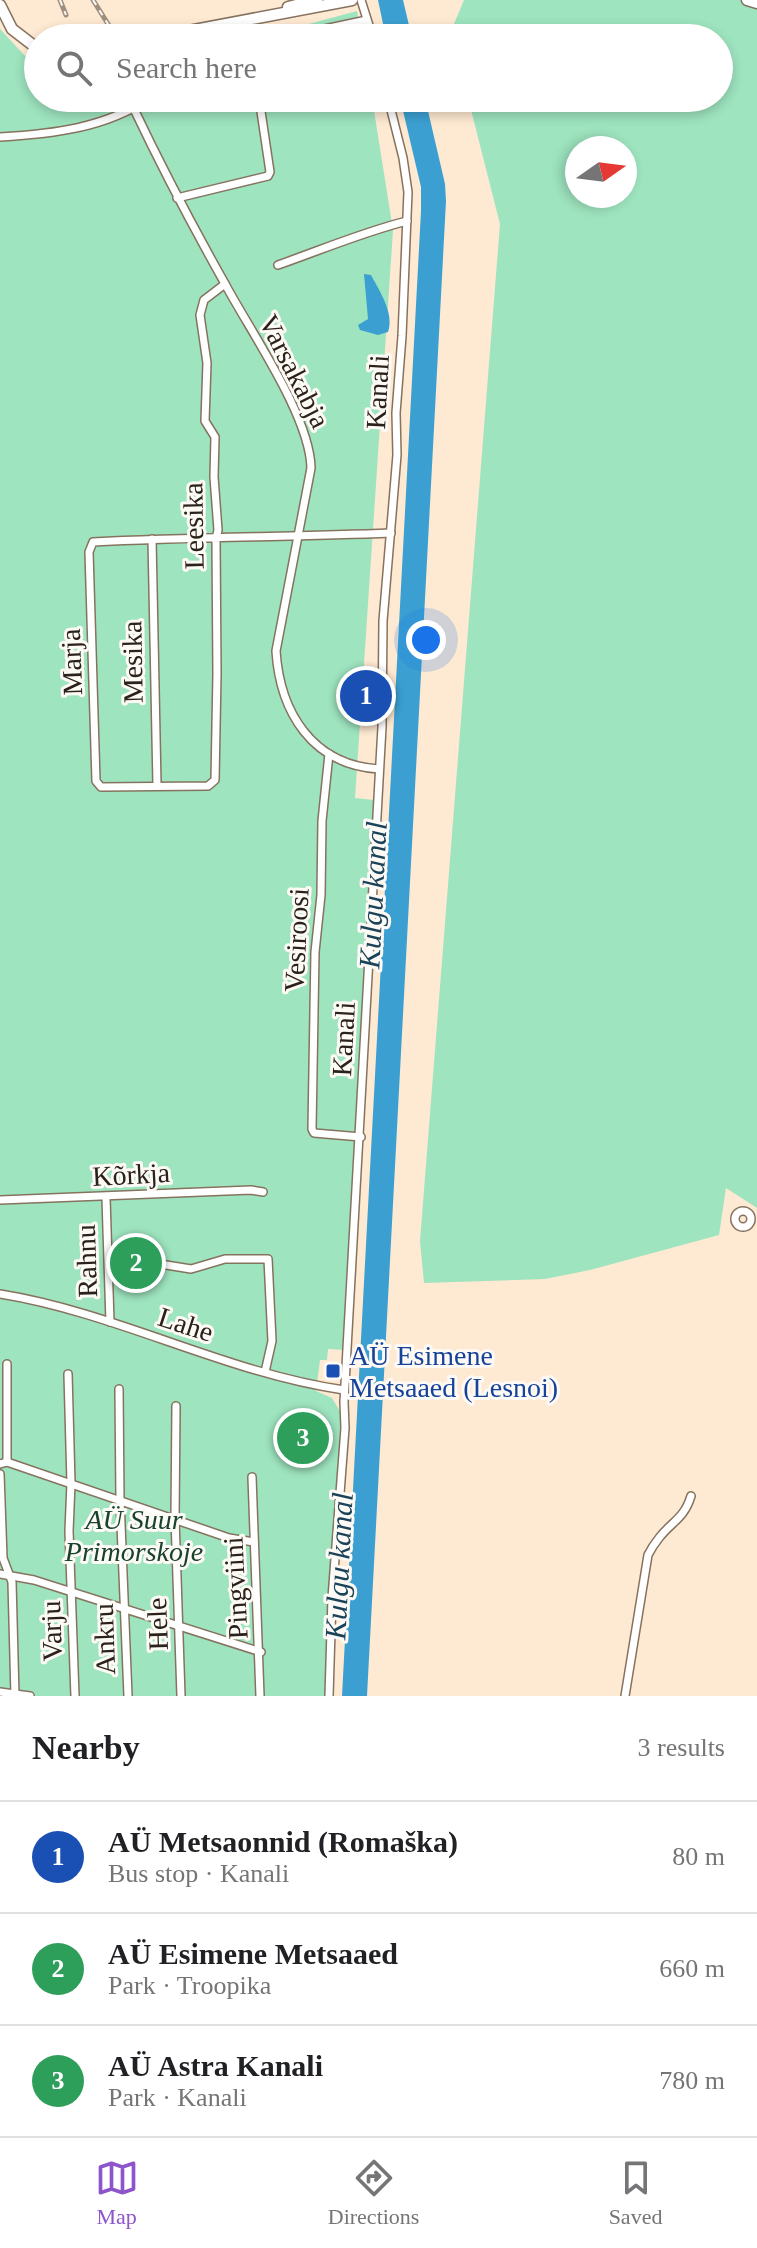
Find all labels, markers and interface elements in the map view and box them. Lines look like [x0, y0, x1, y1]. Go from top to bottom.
search box [24, 24, 733, 112]
icon: search [52, 46, 96, 90]
text: Search here [116, 51, 257, 84]
north arrow [565, 136, 637, 208]
street label: Varsakabja [253, 309, 337, 433]
street label: Kanali [360, 354, 395, 430]
street label: Leesika [177, 482, 210, 570]
street label: Mesika [116, 620, 149, 703]
your location [406, 620, 446, 660]
street label: Marja [55, 627, 88, 696]
pin: 1 [340, 666, 392, 726]
water label: Kulgu kanal [352, 820, 393, 970]
street label: Vesiroosi [278, 887, 315, 993]
street label: Kanali [326, 1001, 361, 1077]
street label: Kõrkja [91, 1157, 171, 1192]
street label: Rahnu [70, 1224, 103, 1298]
pin: 2 [110, 1233, 162, 1293]
street label: Lahe [154, 1301, 217, 1348]
place label: AÜ Esimene Metsaaed (Lesnoi) [349, 1340, 558, 1403]
marker: AÜ Esimene Metsaaed (Lesnoi) [324, 1362, 342, 1380]
pin: 3 [277, 1408, 329, 1468]
water label: Kulgu kanal [318, 1491, 359, 1641]
park label: AÜ Suur Primorskoje [64, 1504, 203, 1567]
street label: Pingviini [217, 1536, 254, 1640]
street label: Hele [141, 1597, 174, 1651]
street label: Varju [35, 1600, 68, 1662]
street label: Ankru [88, 1603, 121, 1675]
text: Nearby [32, 1729, 140, 1766]
text: 3 results [638, 1733, 725, 1762]
text: AÜ Metsaonnid (Romaška) [108, 1825, 458, 1858]
text: 1 [52, 1842, 65, 1871]
text: 80 m [672, 1842, 725, 1871]
text: Bus stop · Kanali [108, 1859, 289, 1888]
text: AÜ Esimene Metsaaed [108, 1937, 398, 1970]
text: 2 [52, 1954, 65, 1983]
text: 660 m [659, 1954, 725, 1983]
text: Park · Troopika [108, 1971, 271, 2000]
text: AÜ Astra Kanali [108, 2049, 323, 2082]
text: 3 [52, 2066, 65, 2095]
text: 780 m [659, 2066, 725, 2095]
text: Park · Kanali [108, 2083, 247, 2112]
tab: Map [95, 2156, 139, 2230]
tab: Directions [328, 2156, 419, 2230]
tab: Saved [609, 2156, 662, 2230]

